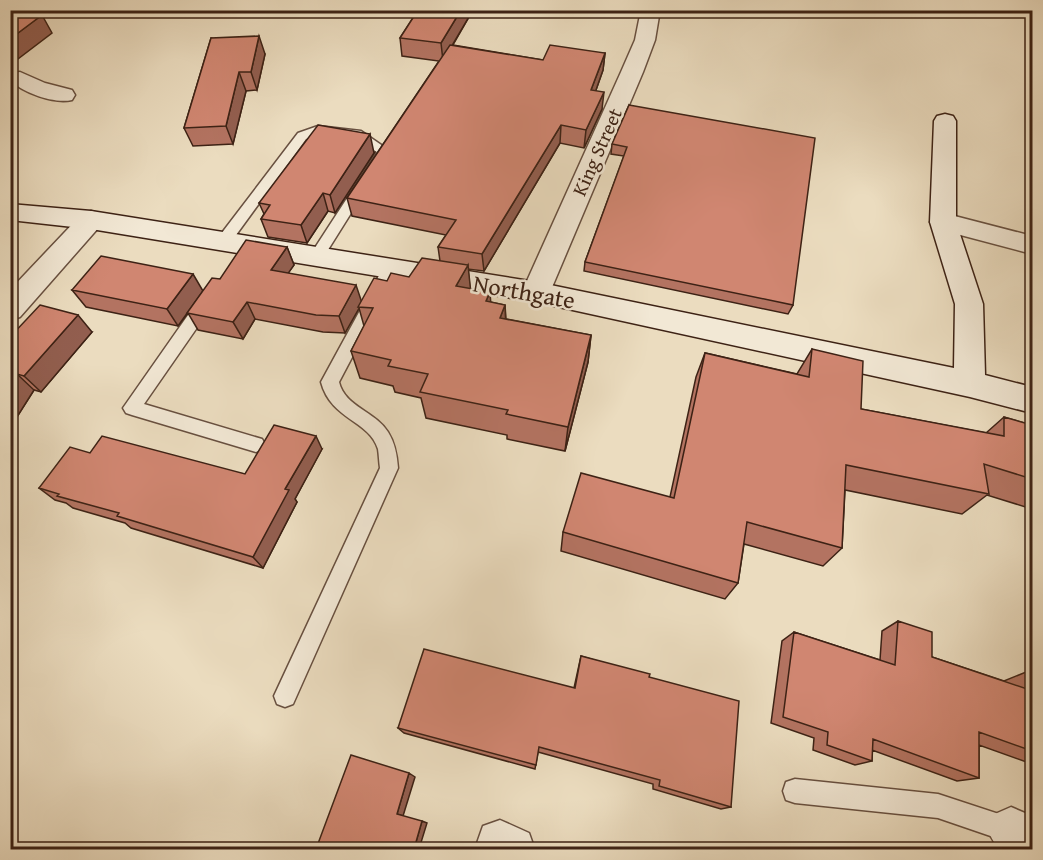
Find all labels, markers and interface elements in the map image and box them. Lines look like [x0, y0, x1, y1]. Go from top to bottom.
street label: King Street [564, 103, 629, 200]
street label: Northgate [470, 265, 578, 318]

